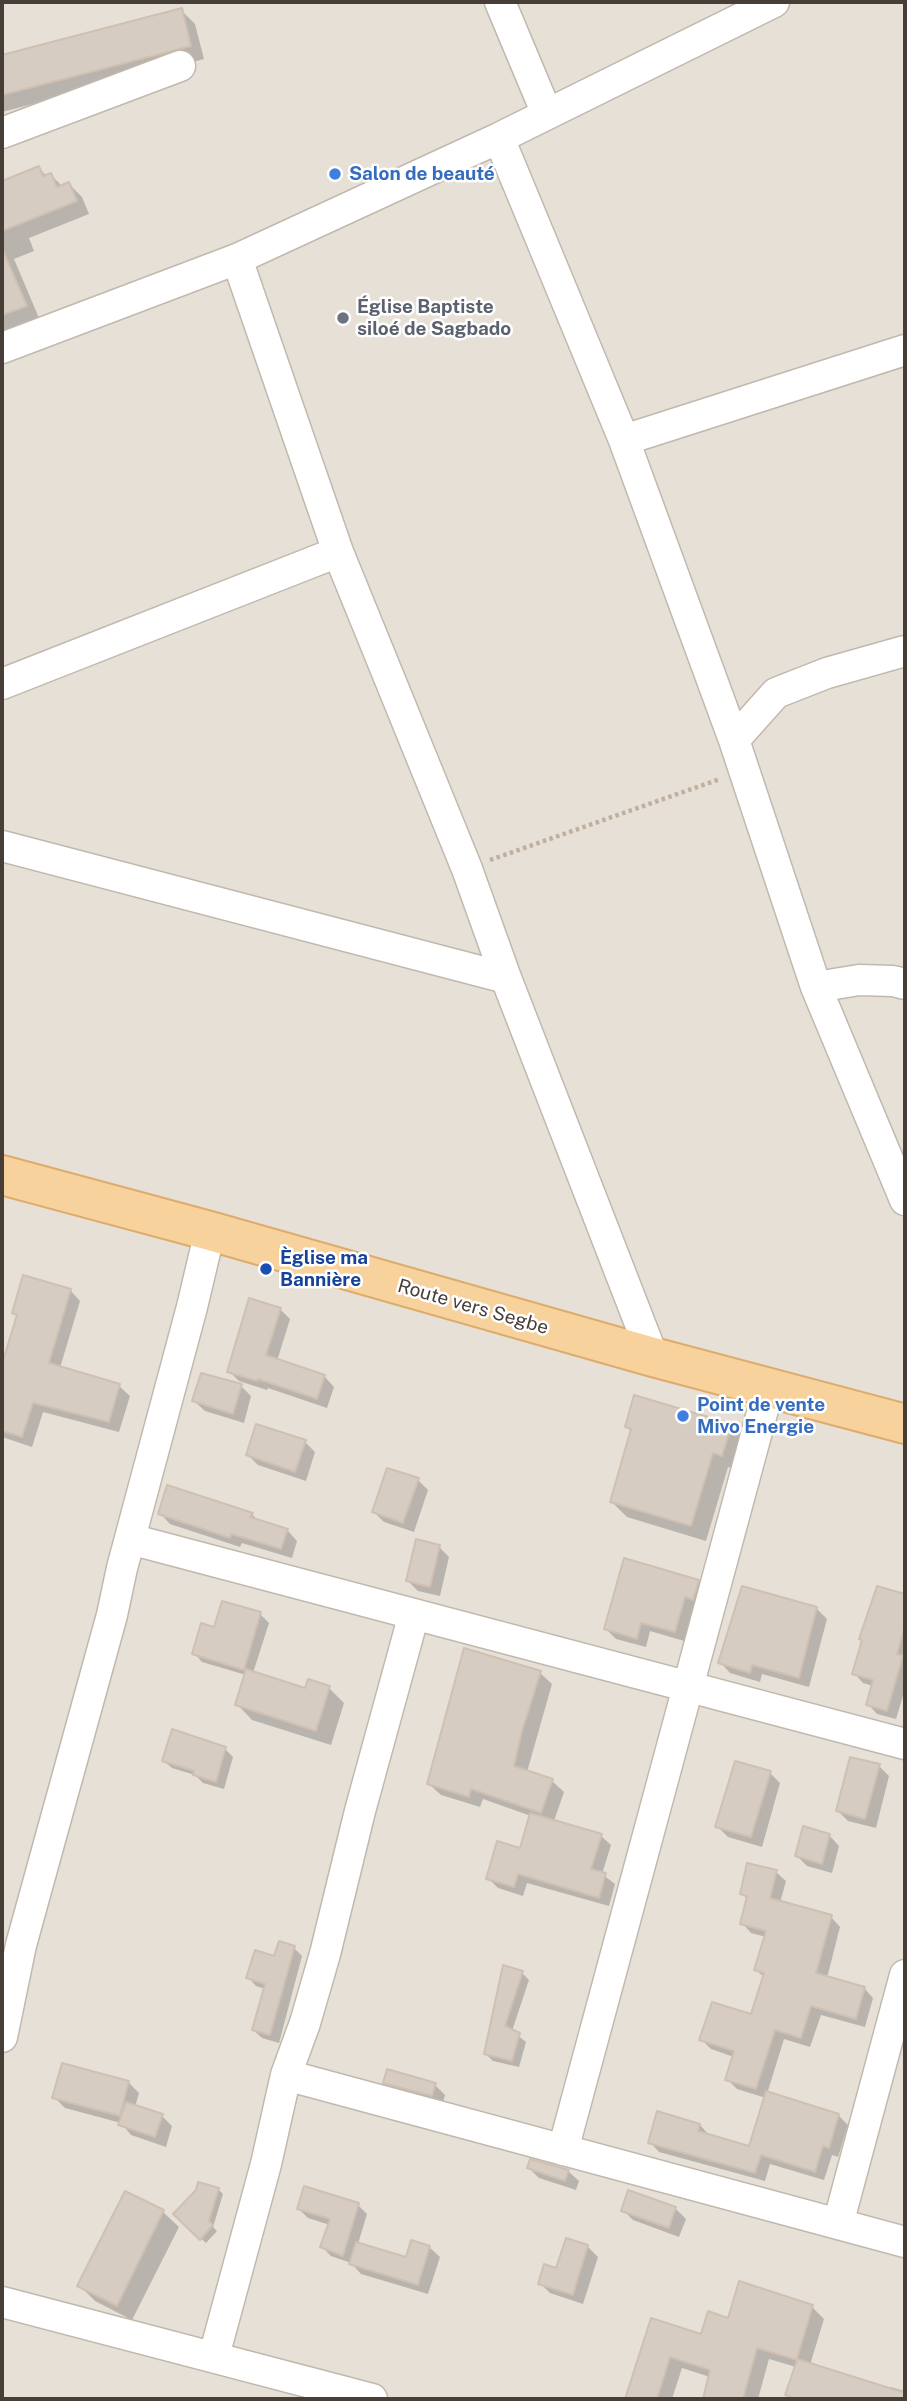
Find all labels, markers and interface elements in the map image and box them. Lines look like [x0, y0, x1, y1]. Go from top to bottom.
place label: Salon de beauté [349, 163, 495, 185]
marker: Salon de beauté [327, 166, 343, 182]
place label: Église Baptiste siloé de Sagbado [357, 296, 511, 340]
marker: Église Baptiste siloé de Sagbado [335, 310, 351, 326]
place label: Èglise ma Bannière [280, 1247, 368, 1291]
marker: Èglise ma Bannière [258, 1261, 274, 1277]
street label: Route vers Segbe [395, 1275, 551, 1339]
place label: Point de vente Mivo Energie [697, 1394, 825, 1438]
marker: Point de vente Mivo Energie [675, 1408, 691, 1424]

